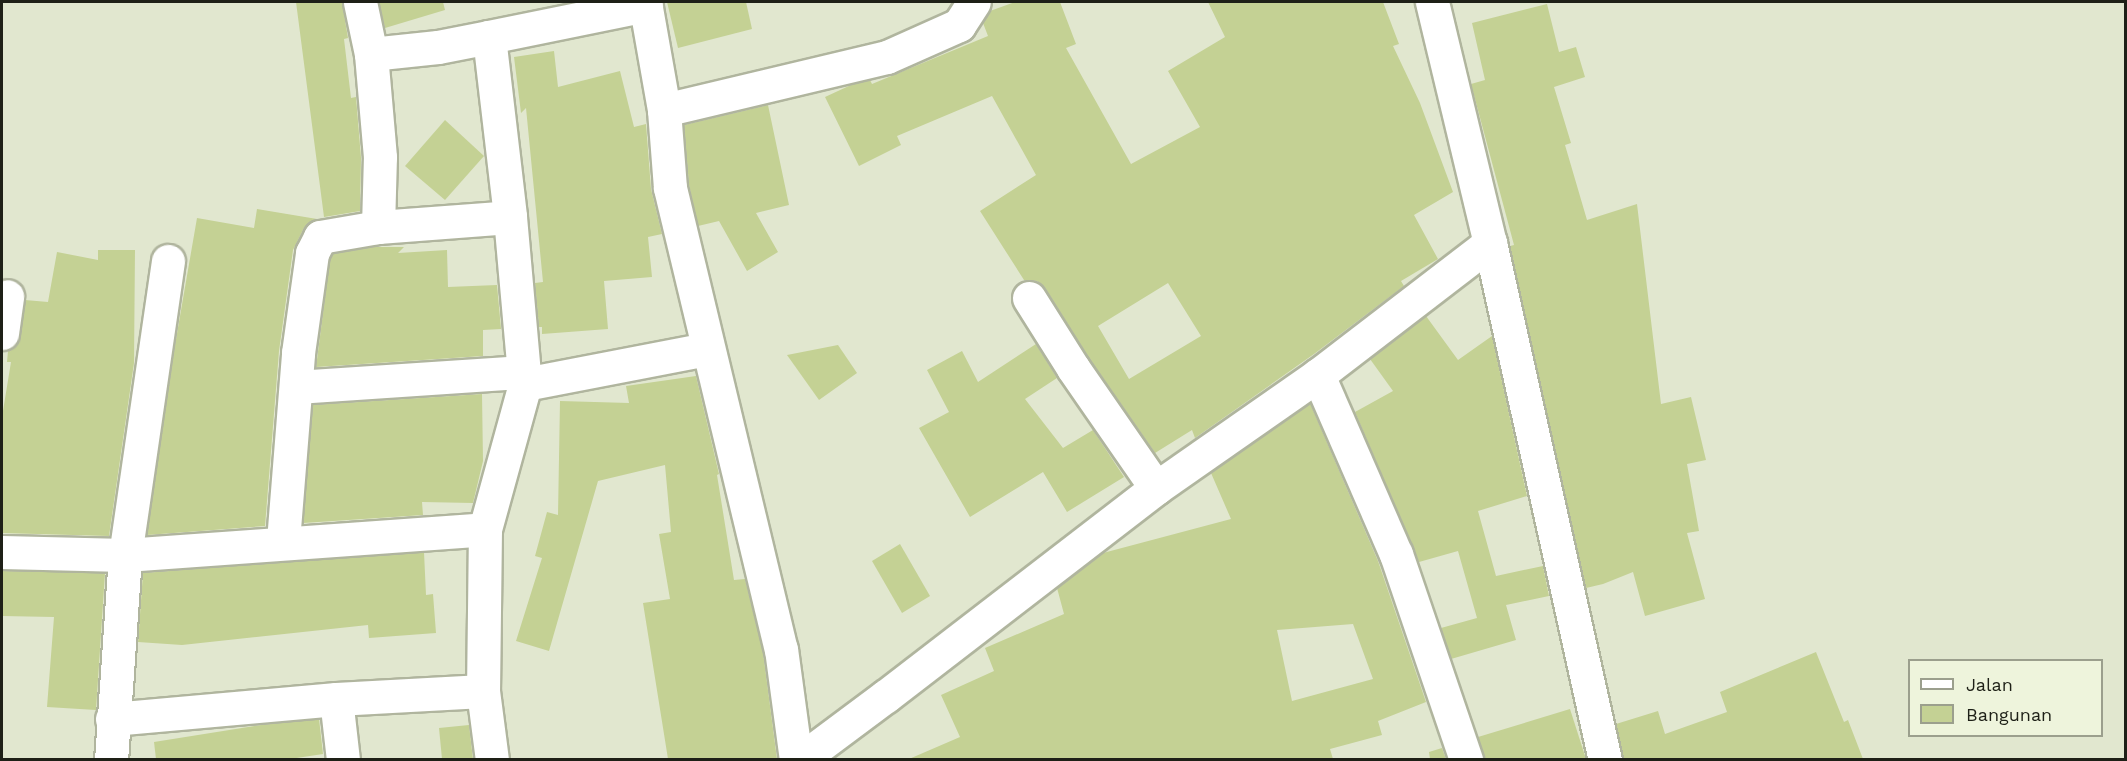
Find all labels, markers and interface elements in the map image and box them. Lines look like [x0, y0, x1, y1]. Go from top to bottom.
legend [1908, 659, 2103, 737]
text: Jalan [1966, 674, 2013, 695]
text: Bangunan [1966, 704, 2052, 725]

